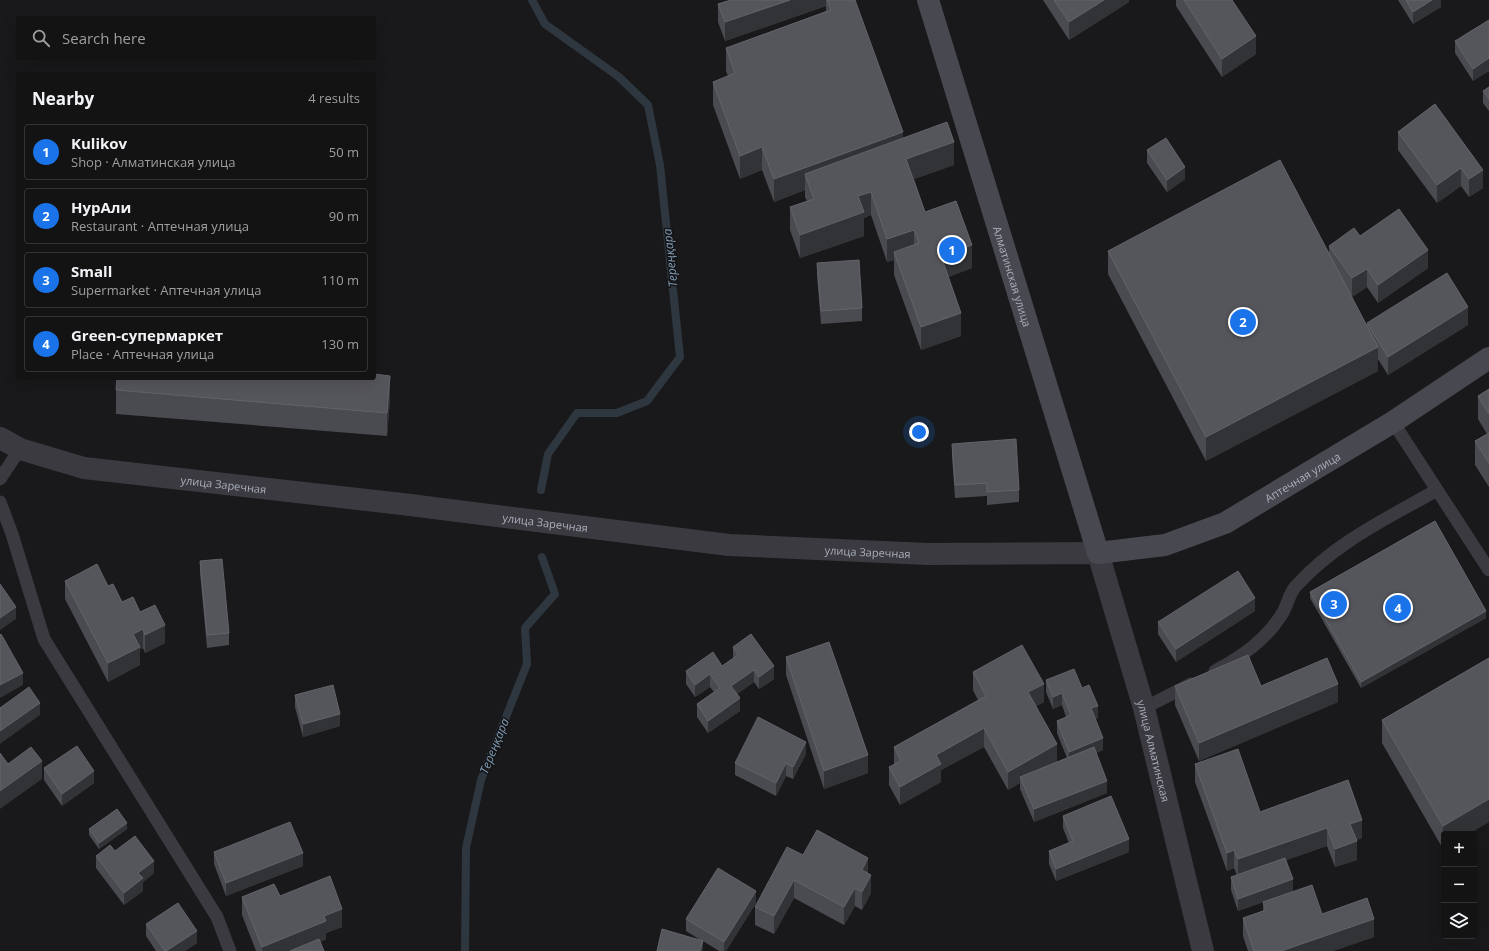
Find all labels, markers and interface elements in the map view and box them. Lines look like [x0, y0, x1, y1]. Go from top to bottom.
search box [16, 16, 376, 60]
icon: search [30, 27, 52, 49]
text: Search here [62, 28, 146, 48]
text: Nearby [32, 87, 94, 110]
text: 4 results [308, 89, 360, 107]
text: Kulikov [71, 133, 127, 153]
text: 1 [42, 143, 50, 161]
text: 50 m [329, 143, 359, 161]
text: Shop · Алматинская улица [71, 153, 235, 171]
text: НурАли [71, 197, 131, 217]
text: 2 [42, 207, 50, 225]
text: 90 m [329, 207, 359, 225]
text: Restaurant · Аптечная улица [71, 217, 249, 235]
street label: Алматинская улица [990, 224, 1035, 328]
water label: Тереңқара [658, 228, 682, 288]
pin: 1 [939, 235, 965, 265]
text: Small [71, 261, 112, 281]
text: 3 [42, 271, 50, 289]
text: 110 m [321, 271, 359, 289]
text: Supermarket · Аптечная улица [71, 281, 261, 299]
pin: 2 [1230, 307, 1256, 337]
text: Green-супермаркет [71, 325, 223, 345]
text: 4 [42, 335, 50, 353]
text: 130 m [321, 335, 359, 353]
text: Place · Аптечная улица [71, 345, 214, 363]
your location [909, 422, 929, 442]
street label: Аптечная улица [1262, 448, 1343, 505]
street label: улица Заречная [180, 472, 267, 496]
street label: улица Заречная [502, 509, 589, 535]
street label: улица Заречная [824, 542, 911, 561]
pin: 3 [1321, 589, 1347, 619]
pin: 4 [1385, 593, 1411, 623]
street label: улица Алматинская [1134, 698, 1174, 803]
water label: Тереңқара [475, 715, 513, 776]
map controls [1441, 831, 1477, 939]
button: + [1441, 831, 1477, 867]
button: − [1441, 867, 1477, 903]
button: layers [1441, 903, 1477, 939]

